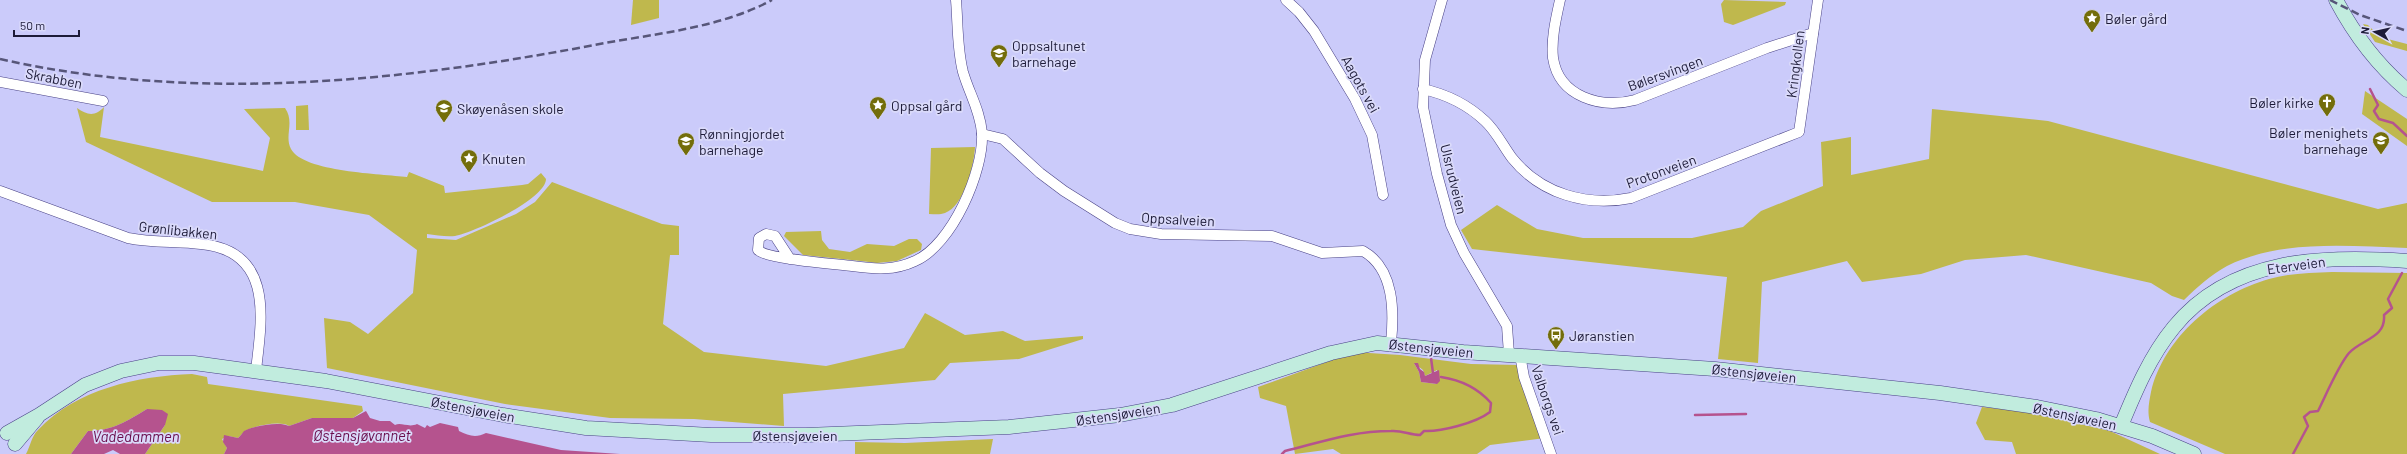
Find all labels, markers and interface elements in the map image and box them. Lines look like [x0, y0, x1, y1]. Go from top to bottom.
place icon: Bøler gård [2082, 8, 2102, 33]
place label: Bøler gård [2105, 10, 2167, 27]
scale bar [14, 12, 79, 38]
north arrow [2355, 12, 2395, 52]
text: 50 m [20, 18, 45, 32]
text: N [2358, 26, 2372, 35]
street label: Kringkollen [1782, 29, 1808, 99]
place label: Oppsaltunet barnehage [1012, 37, 1086, 70]
school or university icon: Oppsaltunet barnehage [989, 43, 1009, 68]
street label: Aagots vei [1338, 52, 1384, 116]
street label: Bølersvingen [1625, 52, 1705, 94]
street label: Skrabben [24, 64, 84, 92]
church icon: Bøler kirke [2317, 92, 2337, 117]
place label: Bøler kirke [2249, 94, 2314, 111]
place icon: Oppsal gård [868, 95, 888, 120]
place label: Oppsal gård [891, 97, 962, 114]
school or university icon: Skøyenåsen skole [434, 98, 454, 123]
place label: Skøyenåsen skole [457, 100, 564, 117]
place label: Bøler menighets barnehage [2269, 124, 2368, 157]
place label: Rønningjordet barnehage [699, 125, 785, 158]
school or university icon: Bøler menighets barnehage [2371, 130, 2391, 155]
school or university icon: Rønningjordet barnehage [676, 131, 696, 156]
street label: Ulsrudveien [1437, 142, 1471, 216]
place icon: Knuten [459, 148, 479, 173]
place label: Knuten [482, 150, 526, 167]
street label: Protonveien [1624, 150, 1698, 192]
street label: Oppsalveien [1141, 209, 1215, 229]
street label: Grønlibakken [138, 217, 218, 243]
street label: Eterveien [2266, 252, 2326, 278]
bus stop icon: Jøranstien [1546, 325, 1566, 350]
place label: Jøranstien [1569, 327, 1635, 344]
street label: Østensjøveien [1388, 335, 1474, 361]
street label: Østensjøveien [1711, 360, 1797, 386]
street label: Valborgs vei [1528, 363, 1568, 437]
street label: Østensjøveien [430, 393, 516, 425]
street label: Østensjøveien [1075, 399, 1161, 429]
street label: Østensjøveien [2032, 399, 2118, 433]
water label: Østensjøvannet [313, 426, 412, 444]
water label: Vadedammen [93, 427, 180, 445]
street label: Østensjøveien [752, 427, 838, 444]

